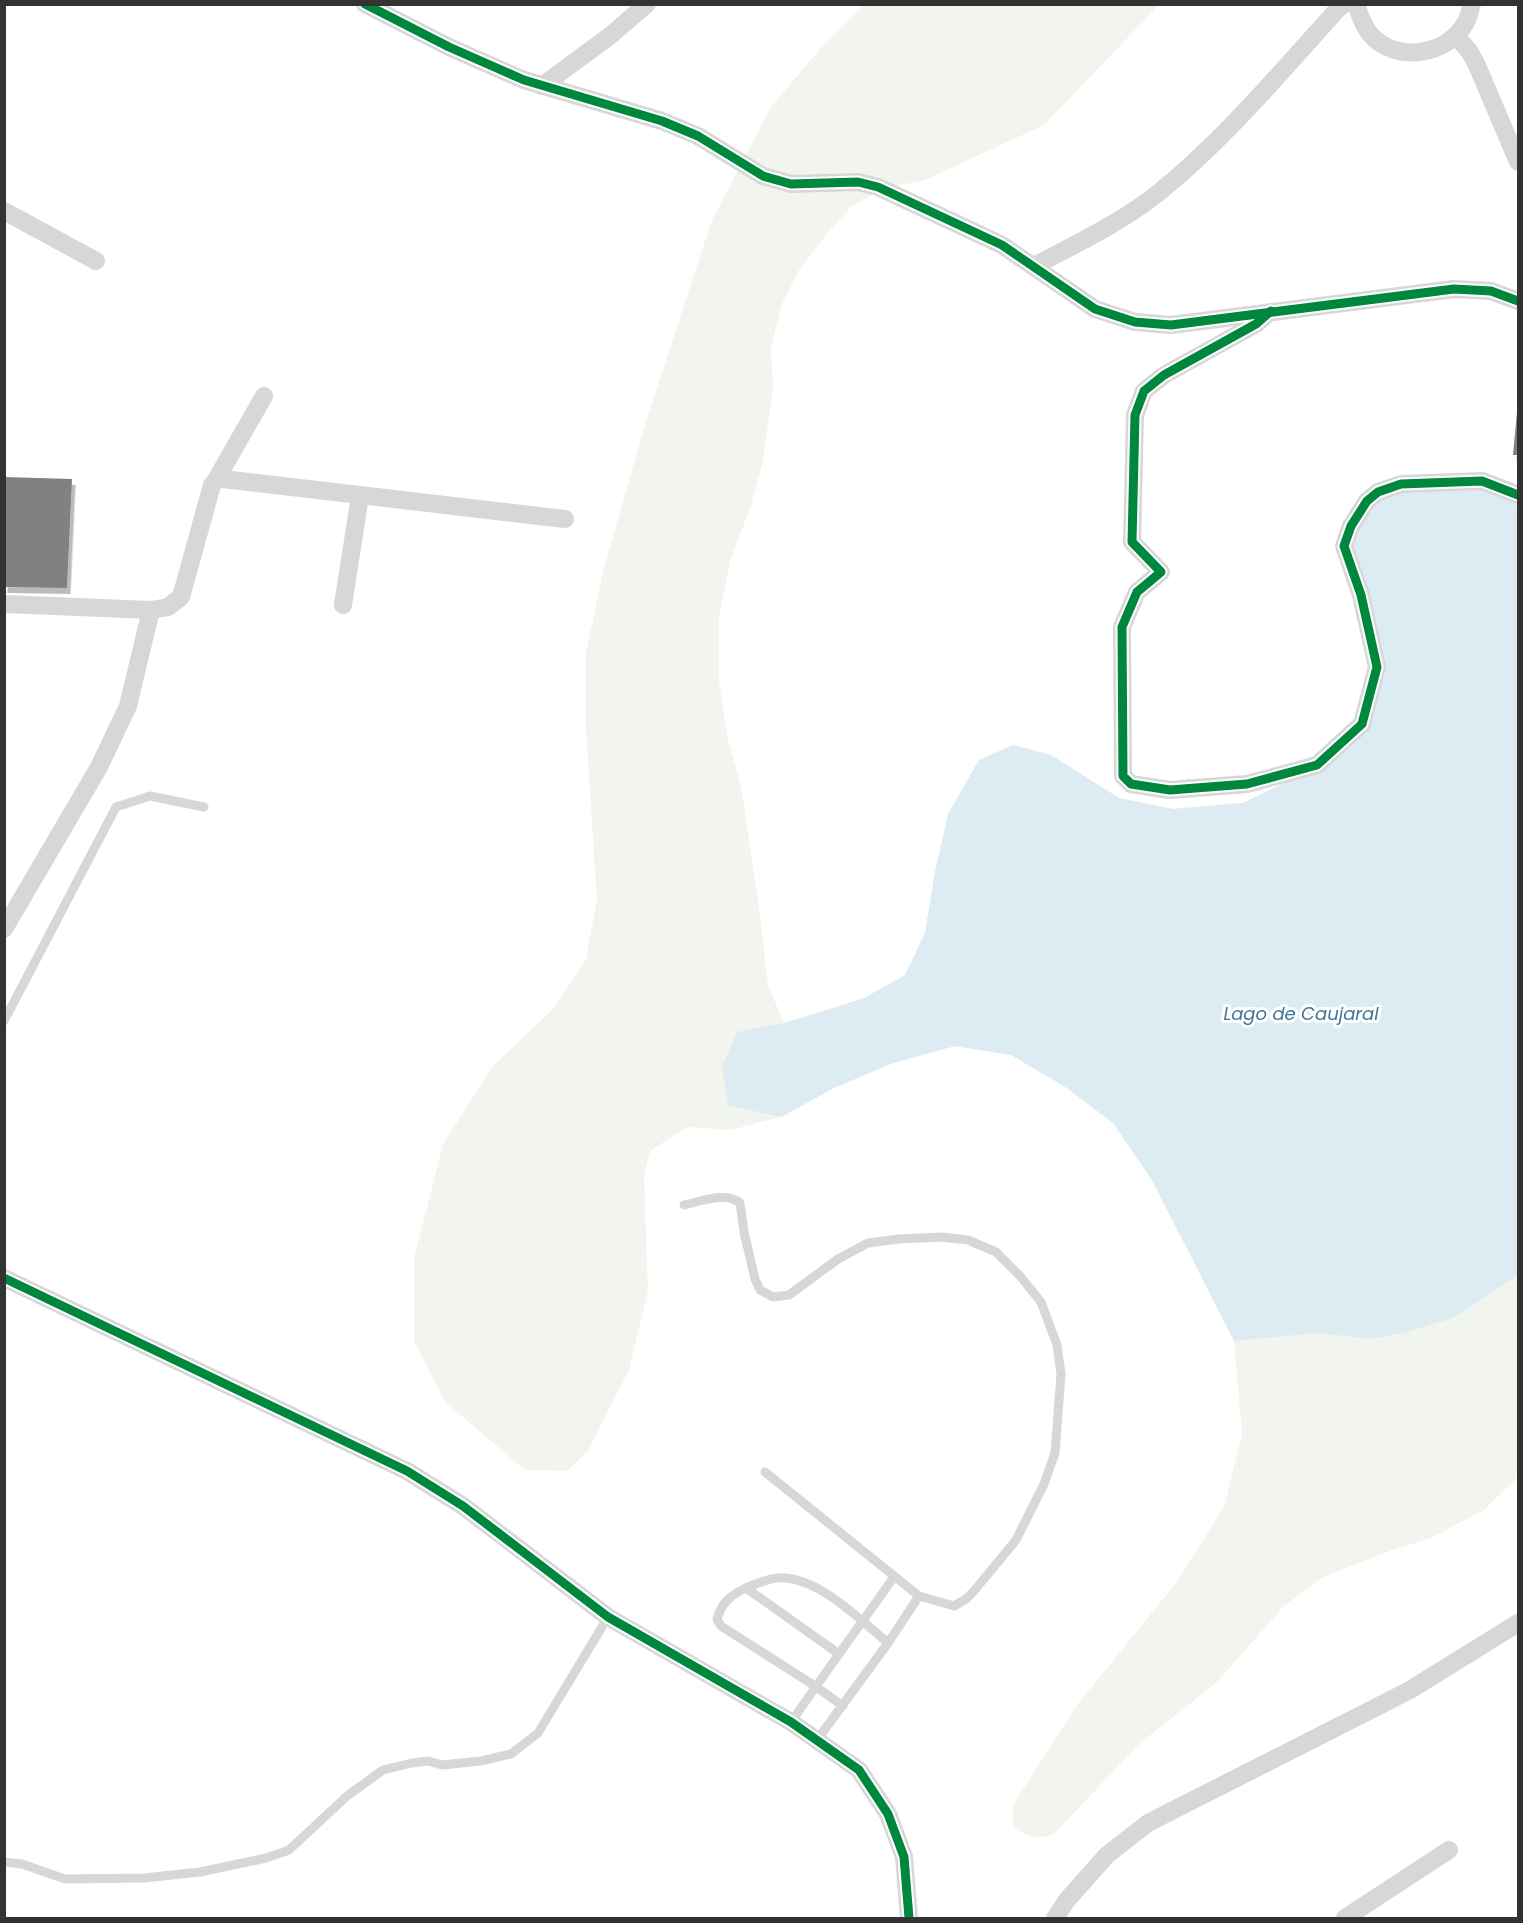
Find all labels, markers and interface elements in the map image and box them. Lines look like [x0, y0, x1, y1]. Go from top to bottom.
water label: Lago de Caujaral [1223, 1001, 1379, 1026]

